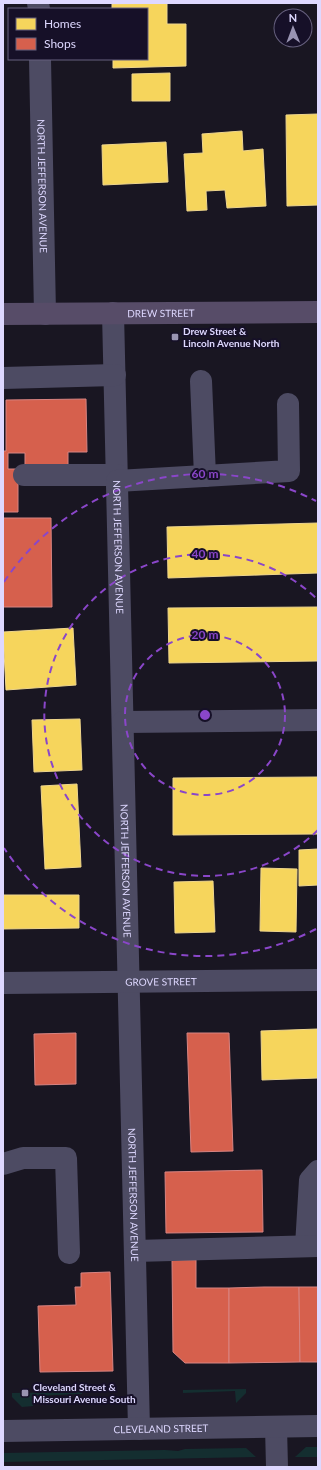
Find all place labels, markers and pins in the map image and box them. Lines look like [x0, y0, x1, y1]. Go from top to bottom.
place label: Drew Street & Lincoln Avenue North [183, 325, 280, 349]
marker: Drew Street & Lincoln Avenue North [170, 332, 180, 342]
centre of rings [198, 708, 212, 722]
place label: Cleveland Street & Missouri Avenue South [33, 1381, 136, 1405]
marker: Cleveland Street & Missouri Avenue South [20, 1388, 30, 1398]

